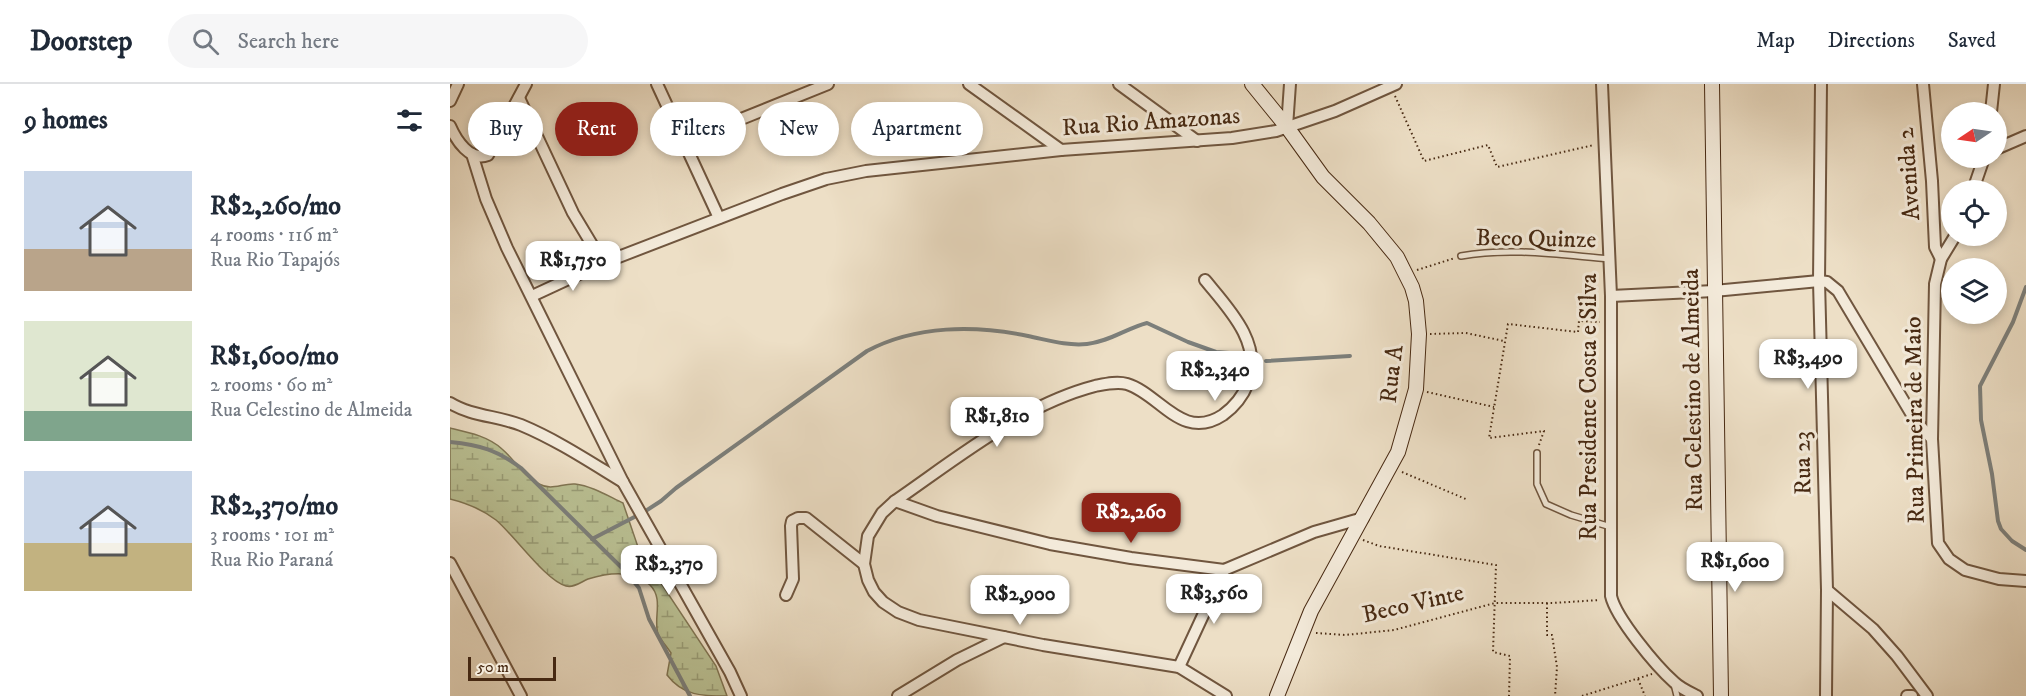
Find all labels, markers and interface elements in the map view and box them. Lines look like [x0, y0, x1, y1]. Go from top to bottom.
search box [168, 14, 588, 68]
text: Doorstep [30, 24, 132, 59]
icon: search [189, 25, 222, 58]
text: Search here [237, 28, 339, 55]
text: Map [1756, 28, 1795, 54]
text: Directions [1828, 28, 1915, 54]
text: Saved [1948, 28, 1996, 54]
street label: Rua Rio Amazonas [1061, 101, 1241, 143]
chip: Buy [468, 102, 543, 156]
chip: Rent [555, 102, 638, 156]
chip: Filters [650, 102, 746, 156]
chip: New [758, 102, 839, 156]
chip: Apartment [851, 102, 983, 156]
north arrow [1941, 102, 2007, 168]
map controls [1941, 102, 2007, 324]
text: 9 homes [24, 104, 108, 137]
icon: filters [393, 104, 426, 137]
street label: Avenida 2 [1891, 126, 1927, 221]
button: locate [1941, 180, 2007, 246]
text: R$2,260/mo [210, 190, 341, 223]
icon: home [72, 195, 144, 267]
text: 4 rooms · 116 m² [210, 223, 338, 248]
street label: Beco Quinze [1475, 223, 1597, 255]
pin: R$1,750 [518, 241, 628, 292]
text: Rua Rio Tapajós [210, 248, 340, 273]
text: R$1,750 [540, 248, 606, 273]
button: layers [1941, 258, 2007, 324]
street label: Rua Celestino de Almeida [1676, 268, 1710, 512]
street label: Rua Presidente Costa e Silva [1574, 273, 1604, 541]
street label: Rua Primeira de Maio [1898, 316, 1932, 524]
pin: R$3,490 [1753, 339, 1863, 390]
text: R$1,600/mo [210, 340, 339, 373]
street label: Rua A [1374, 343, 1411, 405]
icon: home [72, 345, 144, 417]
text: R$3,490 [1773, 346, 1843, 371]
pin: R$2,340 [1160, 351, 1270, 402]
text: R$2,340 [1180, 358, 1250, 383]
text: 2 rooms · 60 m² [210, 373, 332, 398]
pin: R$1,810 [942, 397, 1052, 448]
text: Rua Celestino de Almeida [210, 398, 412, 423]
text: R$1,810 [965, 404, 1030, 429]
street label: Rua 23 [1787, 431, 1819, 495]
text: R$2,370/mo [210, 490, 338, 523]
pin: R$2,260 [1076, 493, 1186, 544]
icon: home [72, 495, 144, 567]
text: R$2,260 [1096, 500, 1166, 525]
text: 3 rooms · 101 m² [210, 523, 334, 548]
pin: R$1,600 [1680, 542, 1790, 593]
pin: R$2,370 [614, 545, 724, 596]
text: Rua Rio Paraná [210, 548, 333, 573]
text: R$1,600 [1701, 549, 1769, 574]
text: R$2,370 [635, 552, 703, 577]
pin: R$3,560 [1159, 574, 1269, 625]
pin: R$2,900 [965, 575, 1075, 626]
street label: Beco Vinte [1359, 578, 1467, 630]
text: R$3,560 [1180, 581, 1248, 606]
text: R$2,900 [984, 582, 1056, 607]
scale bar [468, 654, 556, 682]
text: 50 m [477, 657, 509, 677]

